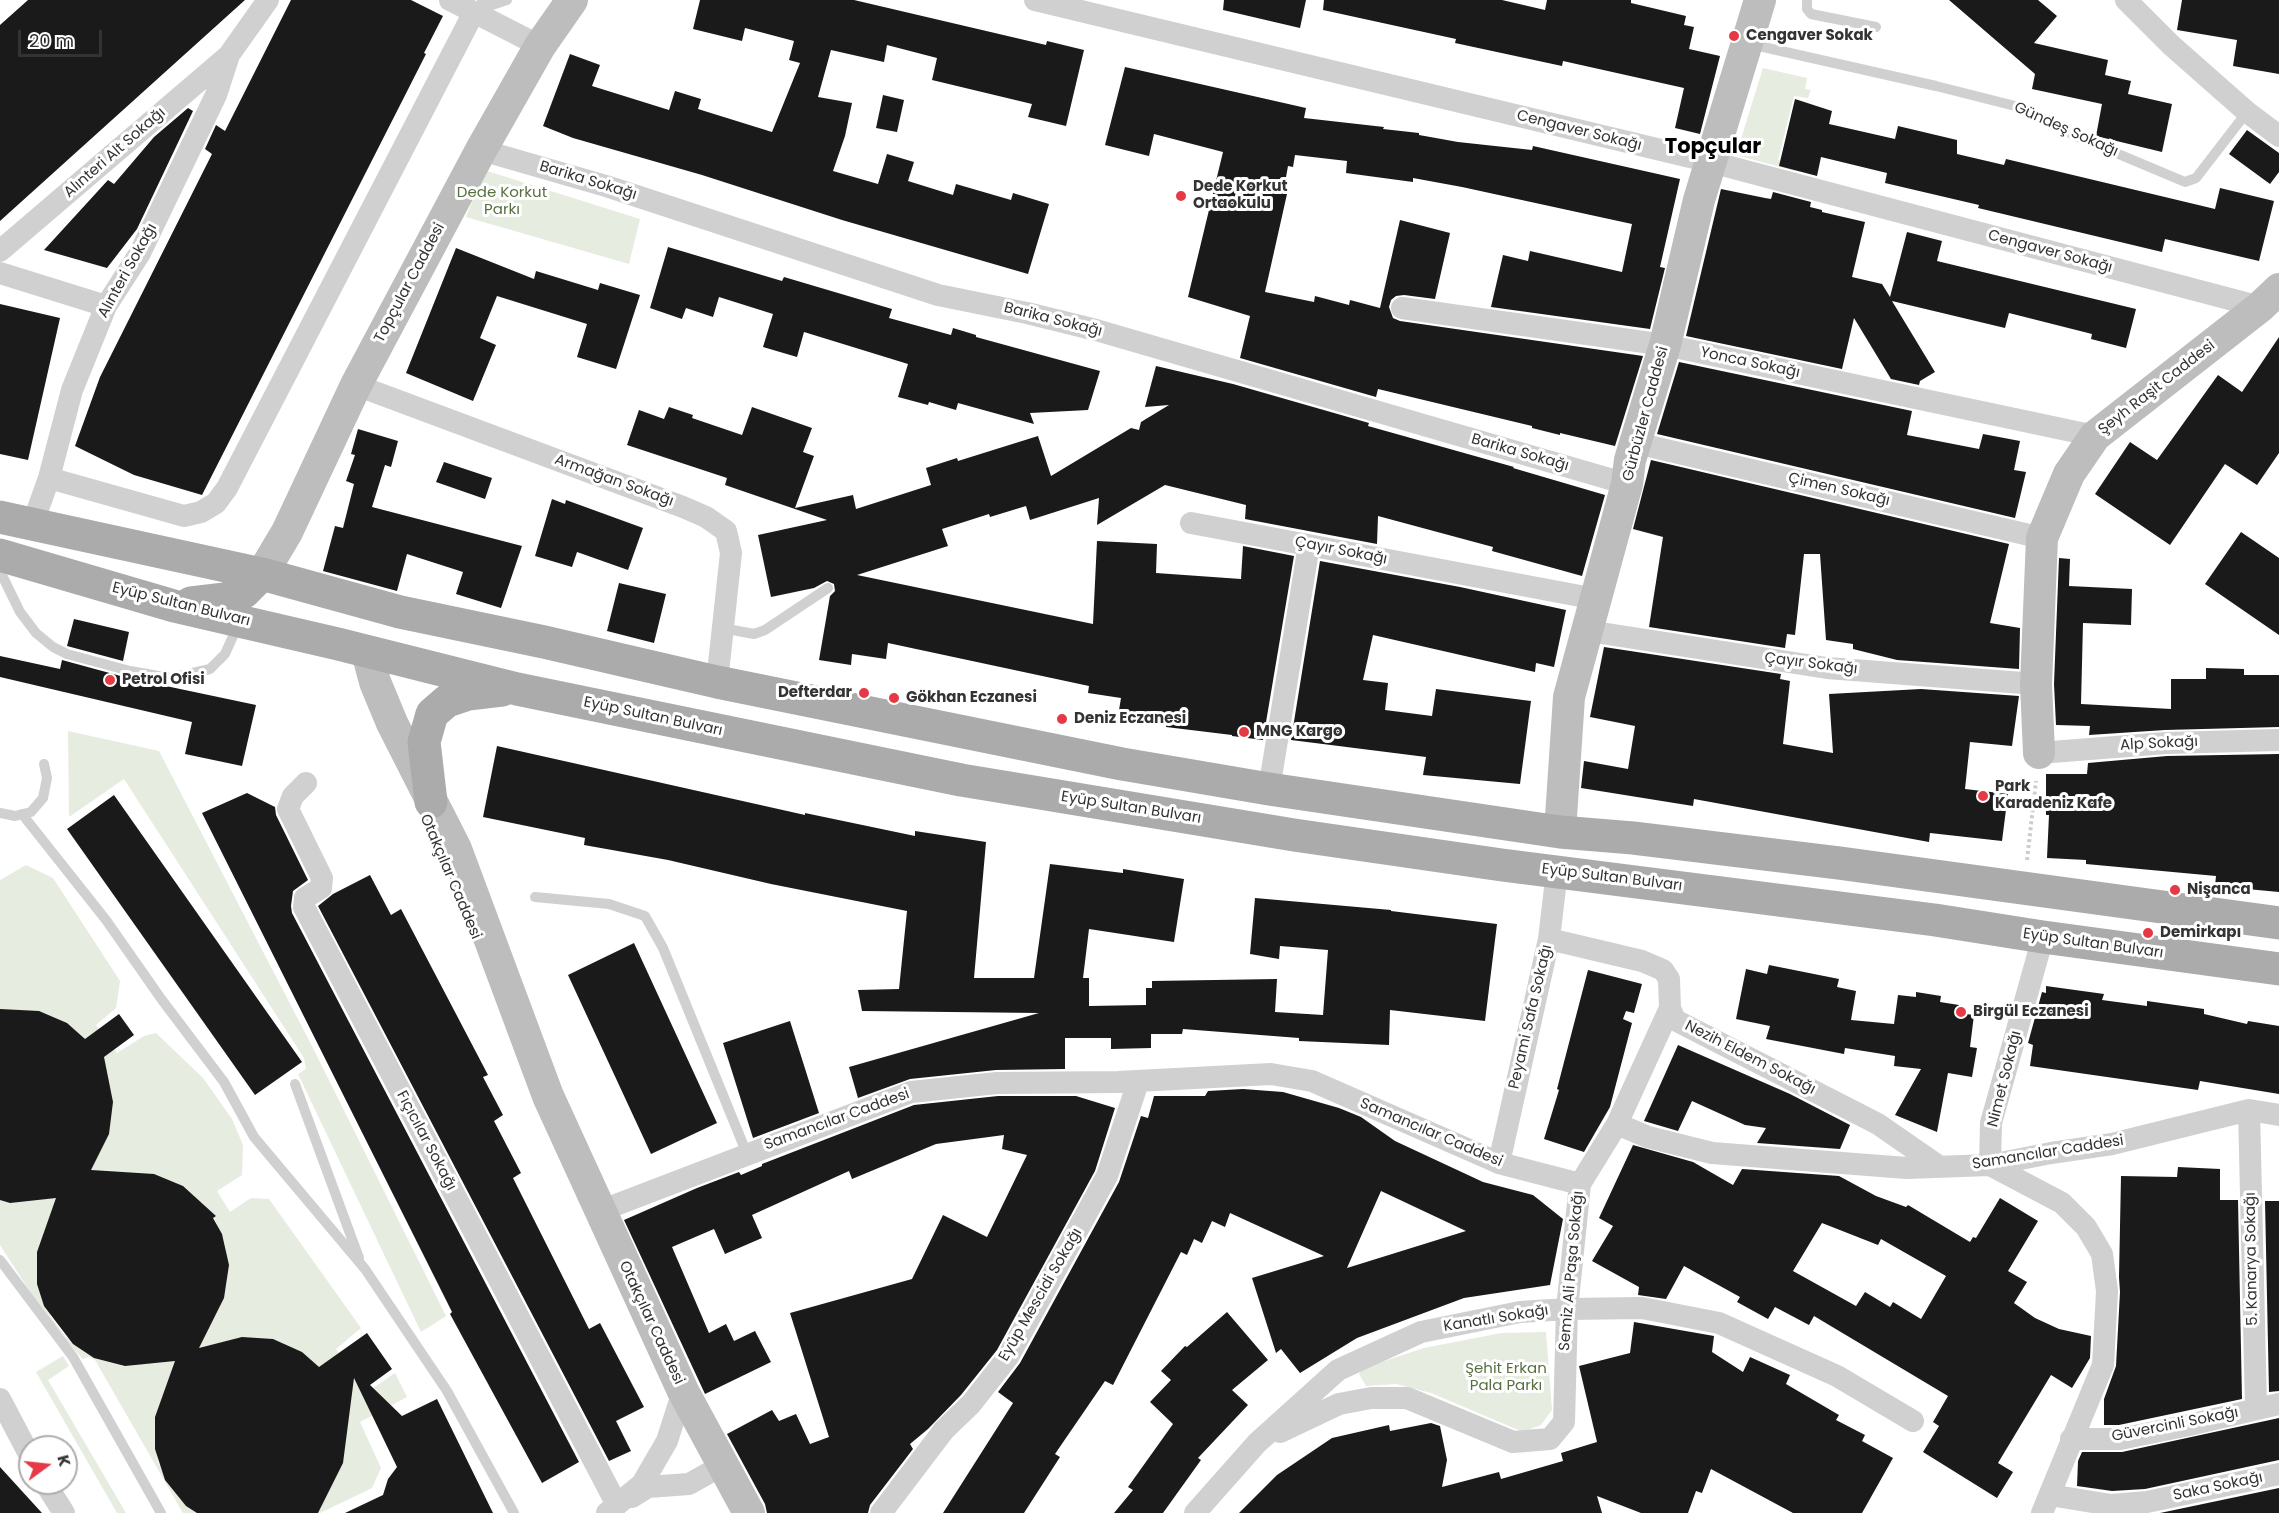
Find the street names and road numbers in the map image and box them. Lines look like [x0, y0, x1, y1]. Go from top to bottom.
street label: Gündeş Sokağı [2011, 99, 2121, 161]
street label: Alınteri Alt Sokağı [61, 104, 169, 202]
street label: Cengaver Sokağı [1515, 107, 1643, 155]
street label: Barika Sokağı [537, 158, 639, 204]
street label: Topçular Caddesi [371, 220, 449, 346]
street label: Alınteri Sokağı [95, 221, 161, 321]
street label: Cengaver Sokağı [1986, 227, 2114, 277]
street label: Barika Sokağı [1002, 299, 1104, 341]
street label: Şeyh Raşit Caddesi [2095, 337, 2219, 439]
street label: Yonca Sokağı [1699, 344, 1801, 382]
street label: Gürbüzler Caddesi [1619, 345, 1673, 483]
street label: Barika Sokağı [1469, 430, 1571, 476]
street label: Armağan Sokağı [552, 451, 676, 511]
street label: Çimen Sokağı [1786, 470, 1892, 510]
street label: Çayır Sokağı [1293, 533, 1389, 569]
street label: Eyüp Sultan Bulvarı [110, 579, 252, 631]
street label: Çayır Sokağı [1763, 649, 1859, 679]
street label: Eyüp Sultan Bulvarı [582, 693, 724, 741]
street label: Alp Sokağı [2120, 733, 2198, 755]
street label: Eyüp Sultan Bulvarı [1060, 788, 1202, 828]
street label: Otakçılar Caddesi [416, 812, 484, 942]
street label: Eyüp Sultan Bulvarı [1541, 860, 1683, 896]
street label: Eyüp Sultan Bulvarı [2022, 925, 2164, 963]
street label: Peyami Safa Sokağı [1506, 943, 1556, 1091]
street label: Nezih Eldem Sokağı [1682, 1017, 1818, 1099]
street label: Nimet Sokağı [1984, 1029, 2026, 1129]
street label: Samancılar Caddesi [762, 1085, 912, 1155]
street label: Fıçıcılar Sokağı [392, 1088, 460, 1194]
street label: Samancılar Caddesi [1357, 1095, 1505, 1171]
street label: Samancılar Caddesi [1971, 1132, 2125, 1174]
street label: Semiz Ali Paşa Sokağı [1556, 1190, 1588, 1352]
street label: 5. Kanarya Sokağı [2242, 1192, 2262, 1326]
street label: Eyüp Mescidi Sokağı [996, 1225, 1086, 1365]
street label: Otakçılar Caddesi [614, 1258, 688, 1388]
street label: Kanatlı Sokağı [1442, 1302, 1550, 1336]
street label: Güvercinli Sokağı [2110, 1404, 2240, 1446]
street label: Saka Sokağı [2172, 1469, 2264, 1505]

